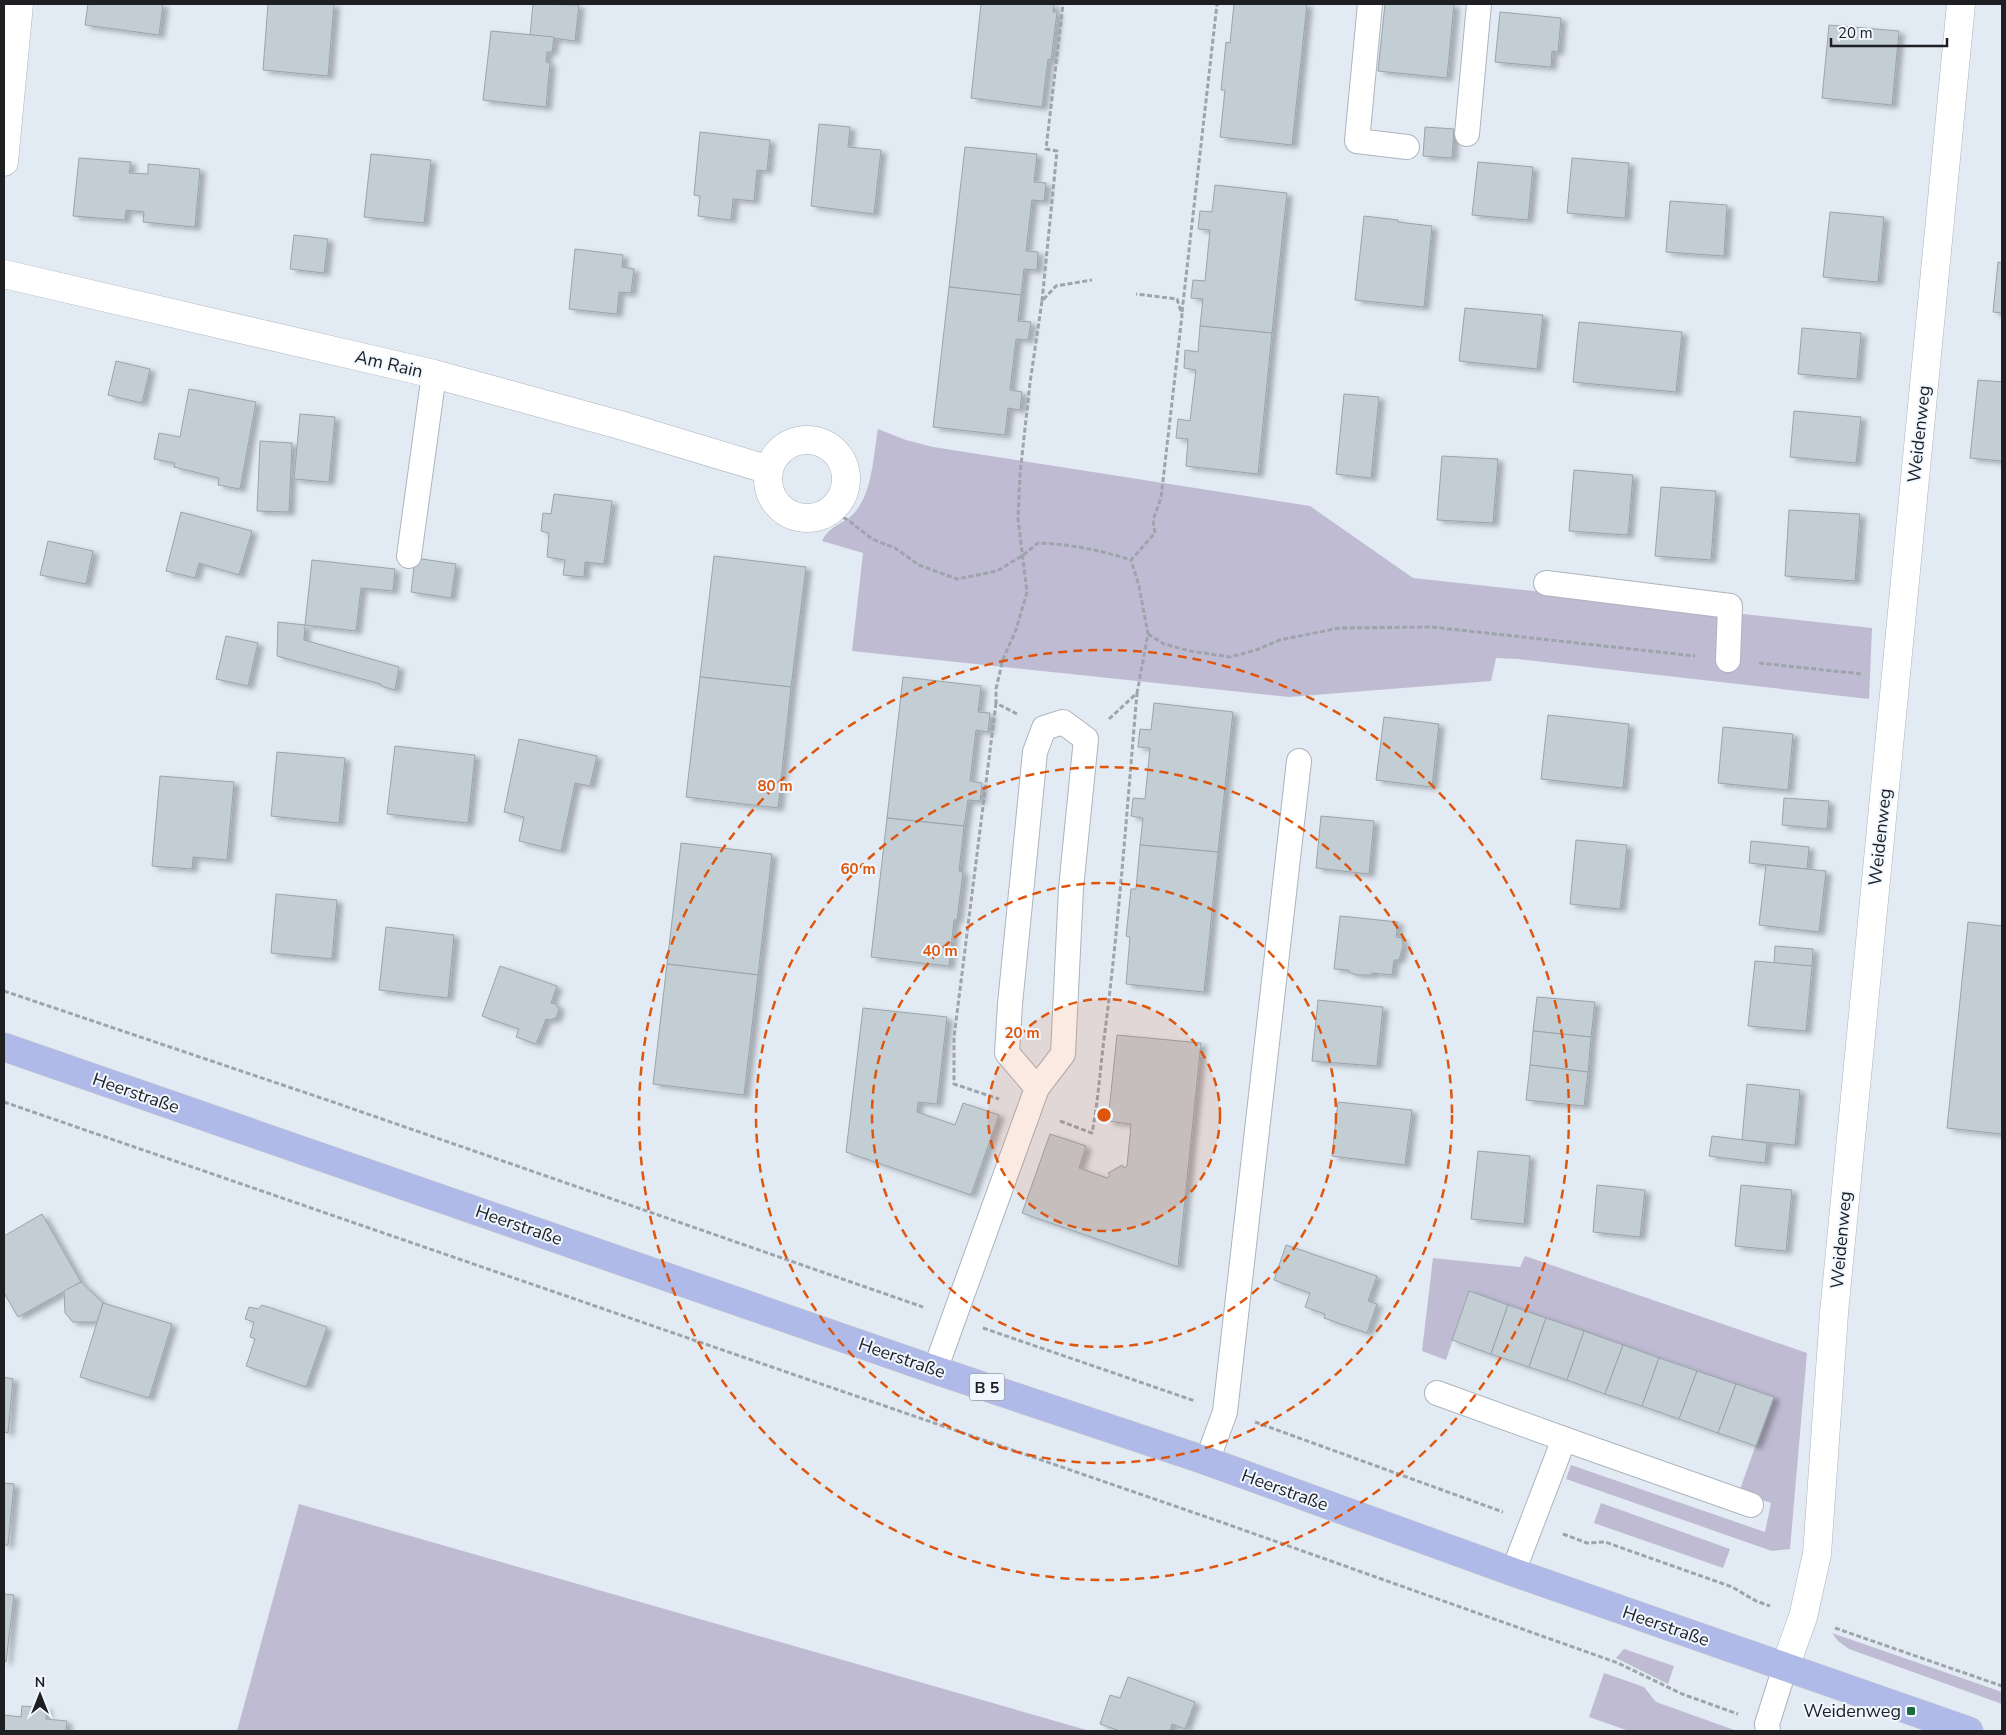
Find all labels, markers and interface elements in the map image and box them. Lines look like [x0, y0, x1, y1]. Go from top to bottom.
scale bar [1831, 15, 1947, 47]
text: 20 m [1838, 23, 1873, 43]
street label: Am Rain [353, 345, 425, 383]
street label: Weidenweg [1902, 384, 1936, 484]
text: 80 m [757, 776, 793, 796]
street label: Weidenweg [1863, 787, 1897, 887]
text: 60 m [840, 859, 876, 879]
text: 40 m [922, 941, 958, 961]
text: 20 m [1004, 1023, 1040, 1043]
street label: Heerstraße [89, 1067, 183, 1119]
centre of rings [1095, 1106, 1113, 1124]
street label: Weidenweg [1825, 1190, 1857, 1290]
street label: Heerstraße [472, 1199, 566, 1251]
street label: Heerstraße [855, 1332, 949, 1384]
road number: B 5 [970, 1374, 1004, 1400]
street label: Heerstraße [1238, 1463, 1332, 1517]
street label: Heerstraße [1619, 1600, 1713, 1652]
north arrow [15, 1670, 65, 1720]
text: N [35, 1673, 45, 1692]
place label: Weidenweg [1803, 1699, 1901, 1723]
marker: Weidenweg [1905, 1705, 1917, 1717]

